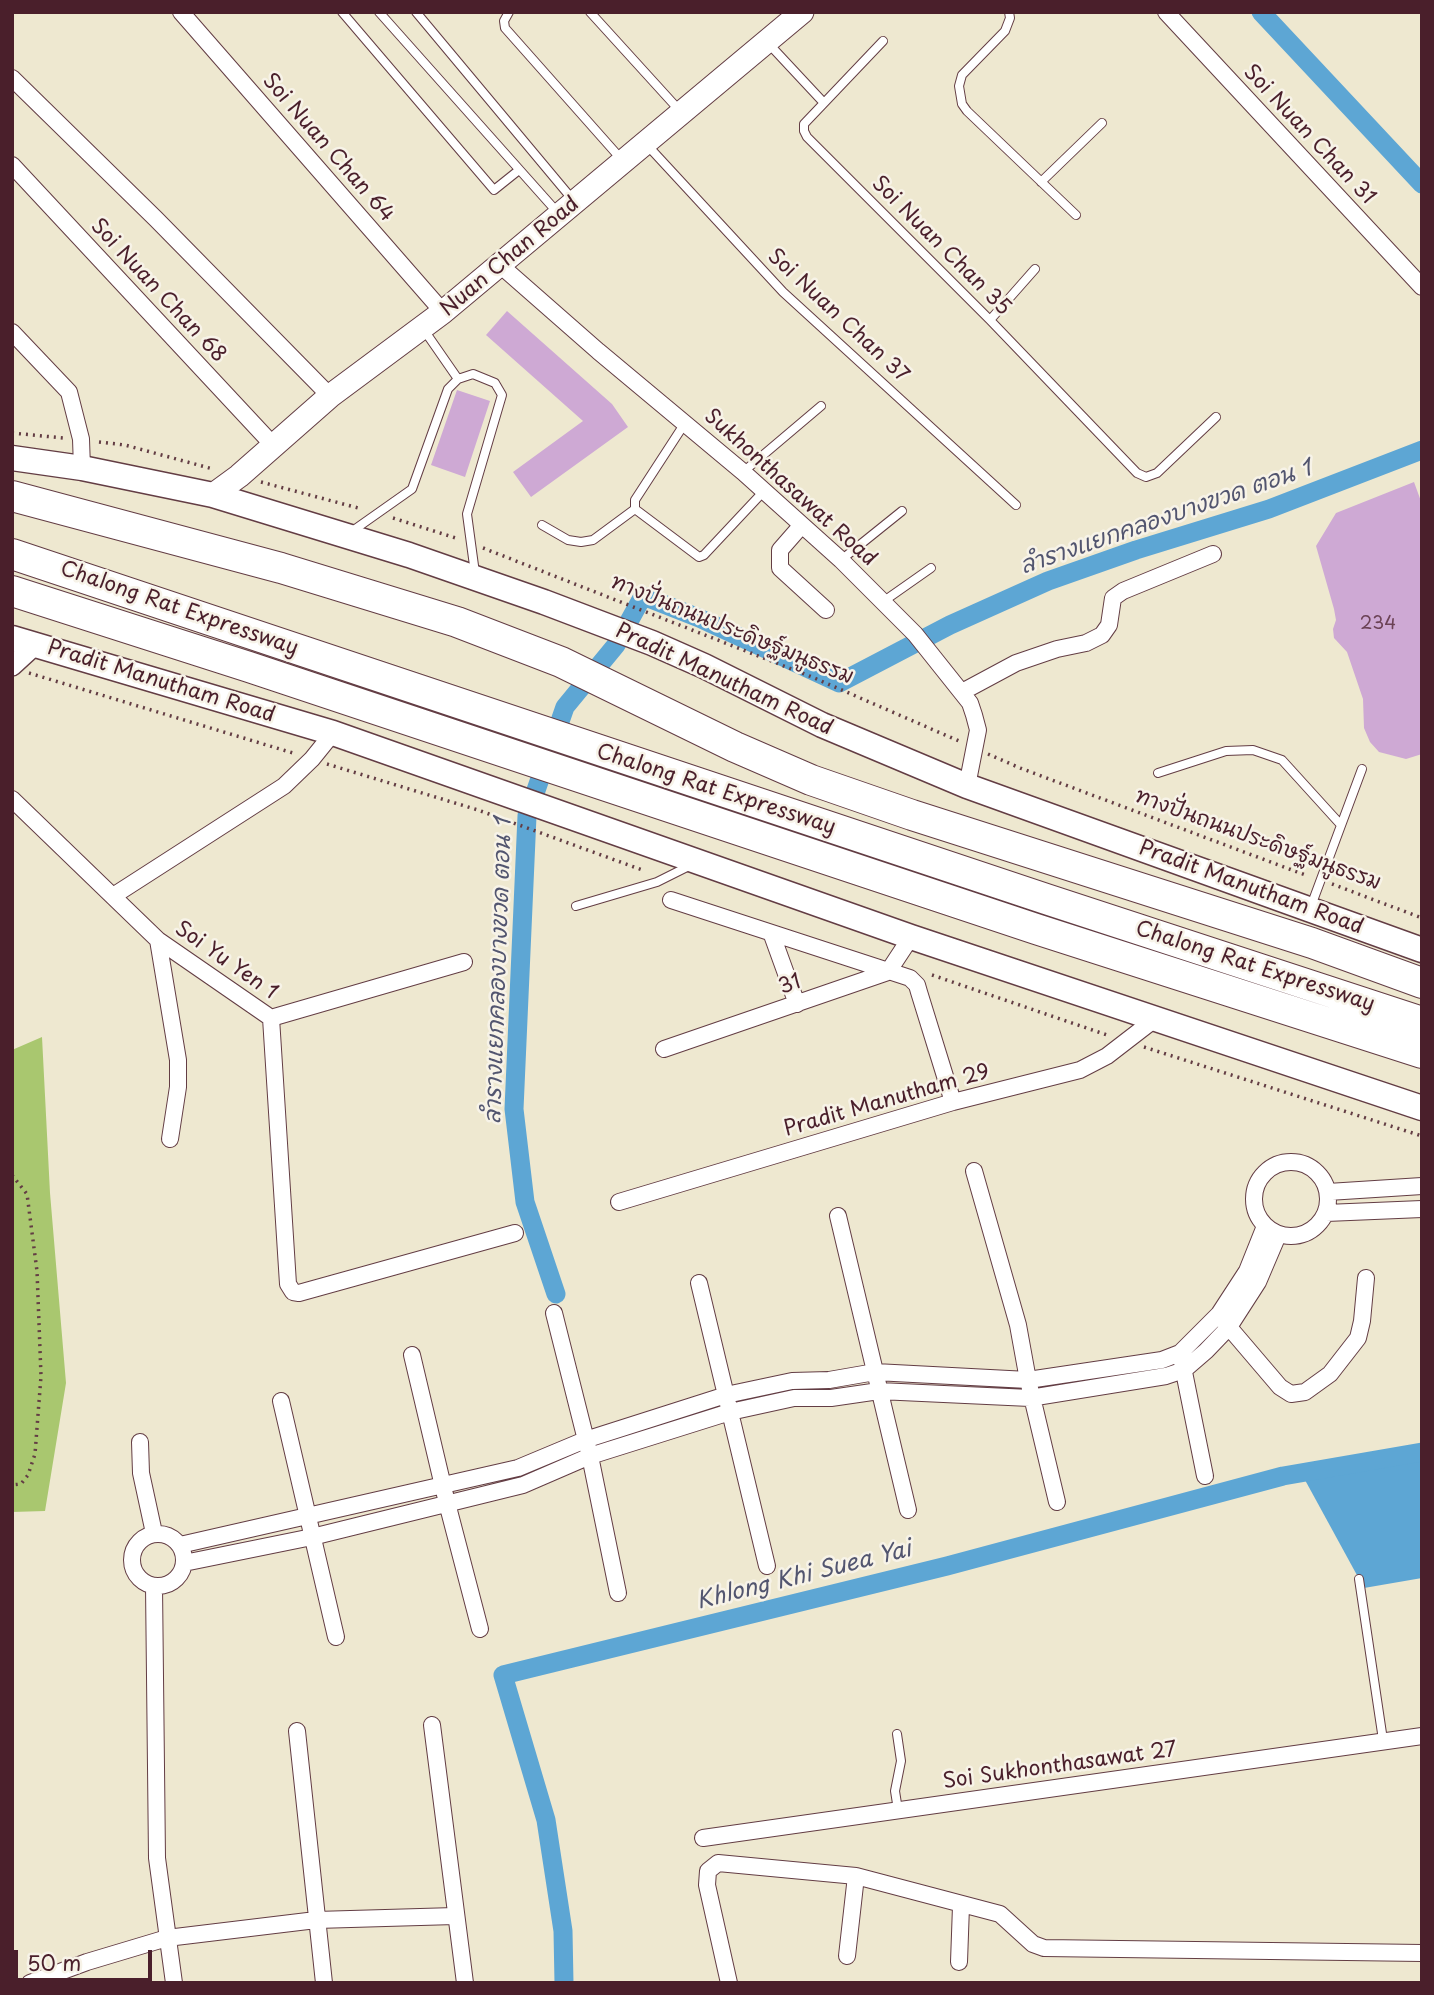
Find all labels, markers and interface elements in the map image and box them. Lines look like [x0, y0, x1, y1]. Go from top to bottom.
street label: Soi Nuan Chan 31 [1238, 60, 1380, 210]
street label: Soi Nuan Chan 64 [257, 69, 399, 227]
street label: Soi Nuan Chan 35 [866, 171, 1016, 321]
street label: Nuan Chan Road [436, 192, 584, 322]
street label: Soi Nuan Chan 68 [85, 214, 231, 368]
street label: Soi Nuan Chan 37 [762, 244, 914, 388]
street label: Sukhonthasawat Road [699, 404, 881, 572]
water label: ลำรางแยกคลองบางขวด ตอน 1 [1017, 455, 1315, 581]
street label: Chalong Rat Expressway [57, 556, 301, 662]
street label: ทางปั่นถนนประดิษฐ์มนูธรรม [607, 570, 857, 690]
house number: 234 [1360, 613, 1396, 635]
street label: Pradit Manutham Road [611, 619, 837, 741]
street label: Pradit Manutham Road [44, 635, 278, 729]
street label: Chalong Rat Expressway [593, 739, 839, 841]
street label: ทางปั่นถนนประดิษฐ์มนูธรรม [1132, 784, 1384, 896]
water label: ลำรางแยกคลองบางขวด ตอน 1 [480, 817, 518, 1125]
street label: Pradit Manutham Road [1135, 836, 1367, 940]
street label: Soi Yu Yen 1 [170, 916, 282, 1006]
street label: Chalong Rat Expressway [1132, 916, 1378, 1018]
street label: 31 [775, 970, 805, 1000]
street label: Pradit Manutham 29 [781, 1060, 993, 1142]
water label: Khlong Khi Suea Yai [694, 1536, 914, 1616]
street label: Soi Sukhonthasawat 27 [942, 1737, 1178, 1795]
scale bar [18, 1936, 156, 1980]
text: 50 m [27, 1946, 81, 1978]

